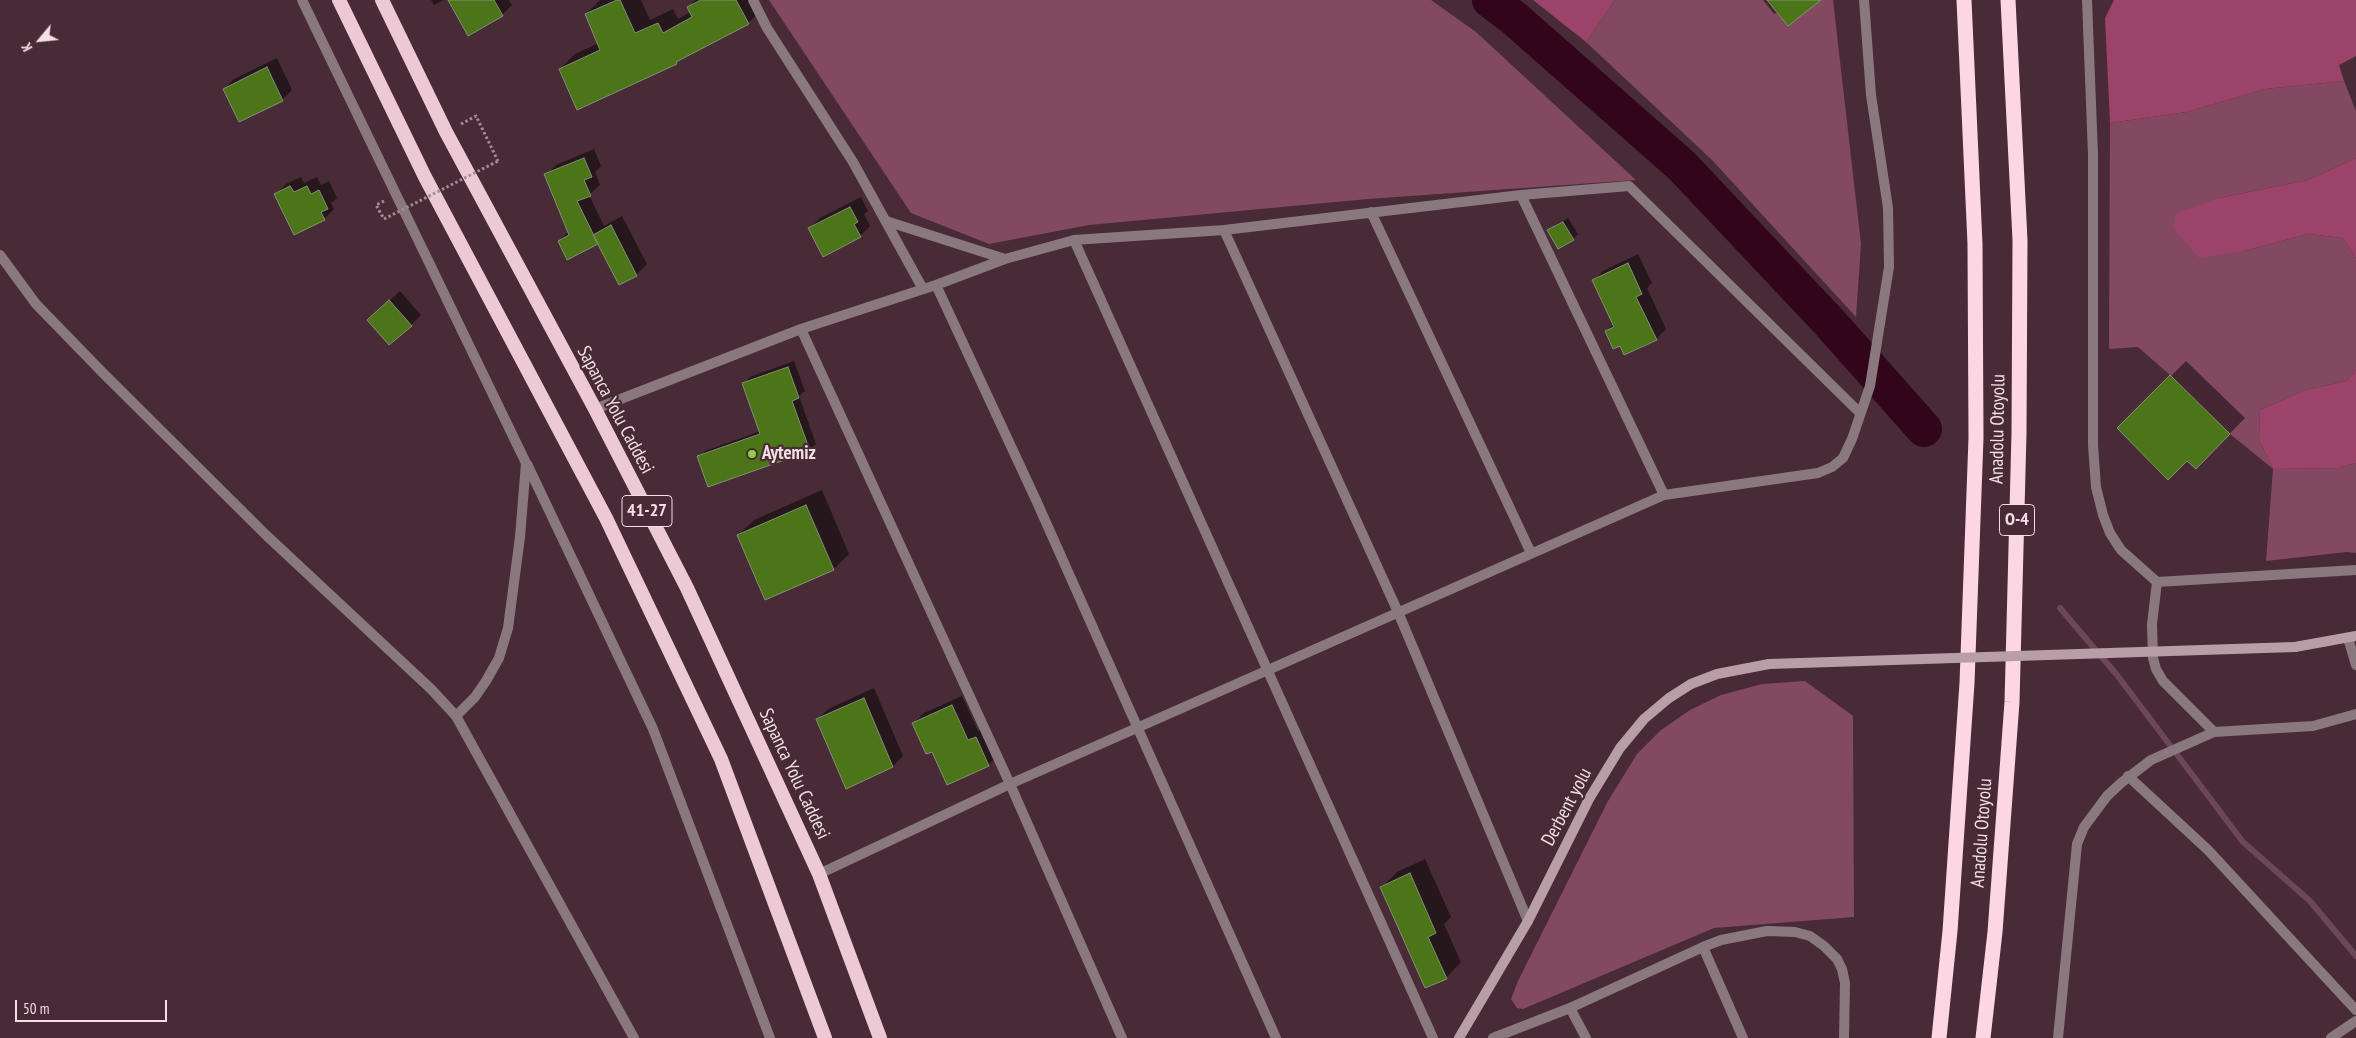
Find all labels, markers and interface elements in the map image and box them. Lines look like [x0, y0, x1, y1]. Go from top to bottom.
north arrow [15, 15, 65, 65]
text: K [17, 40, 36, 54]
street label: Sapanca Yolu Caddesi [572, 342, 658, 478]
street label: Anadolu Otoyolu [1986, 374, 2010, 484]
place label: Aytemiz [762, 443, 816, 465]
marker: Aytemiz [746, 448, 758, 460]
road number: 41-27 [622, 496, 672, 526]
road number: O-4 [2000, 504, 2034, 536]
street label: Sapanca Yolu Caddesi [754, 705, 834, 843]
street label: Derbent yolu [1537, 764, 1597, 850]
street label: Anadolu Otoyolu [1967, 778, 1997, 888]
scale bar [18, 990, 170, 1022]
text: 50 m [23, 999, 49, 1018]

